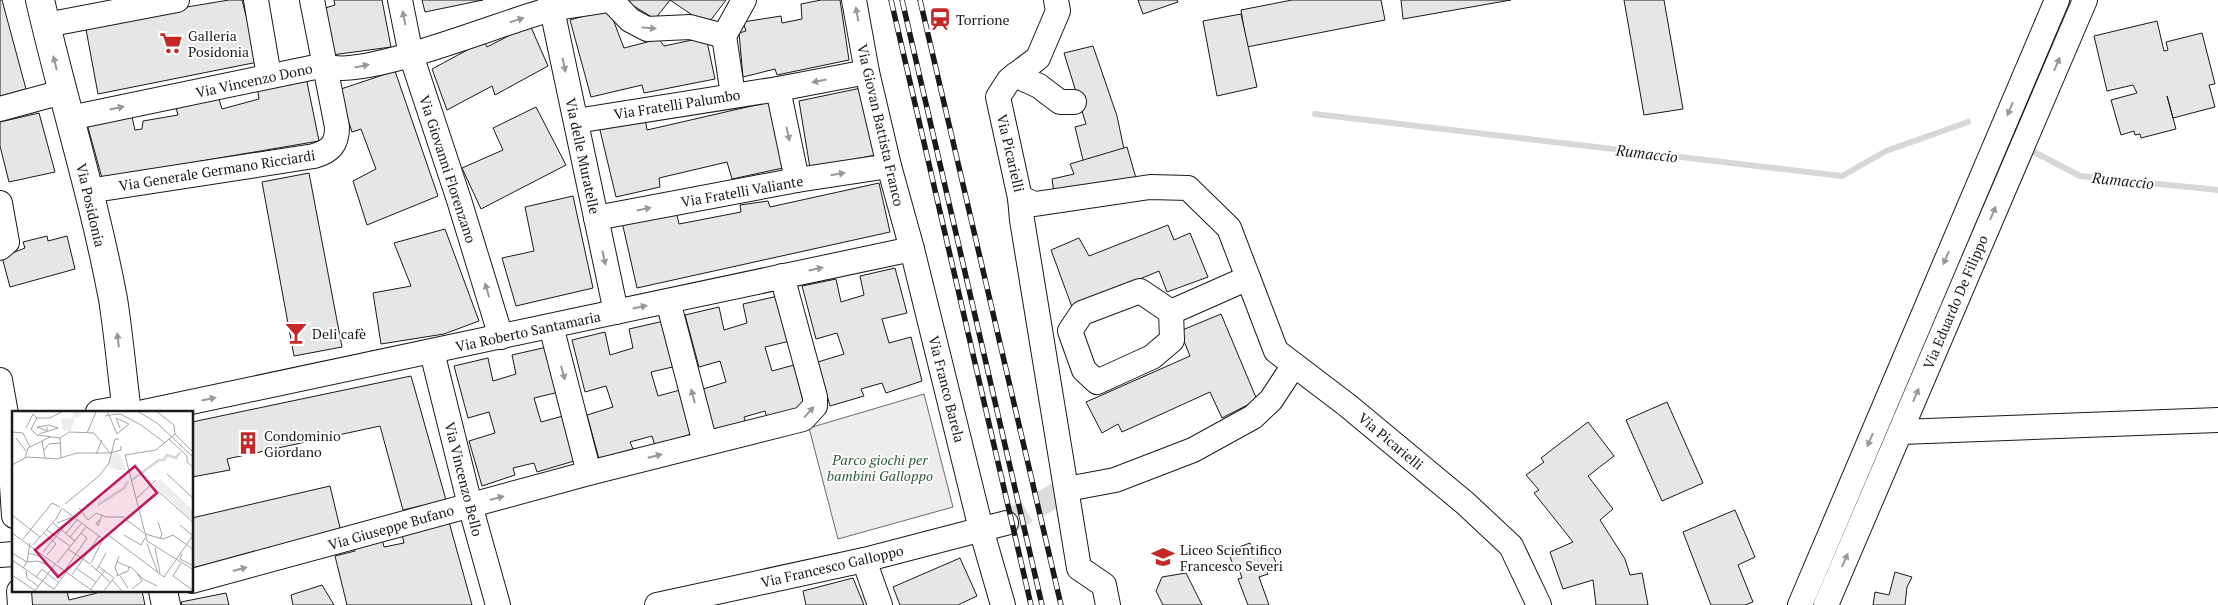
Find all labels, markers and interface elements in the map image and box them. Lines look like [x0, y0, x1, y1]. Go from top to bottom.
one-way arrow [852, 6, 860, 22]
station icon: Torrione [927, 6, 953, 32]
one-way arrow [399, 9, 407, 25]
place label: Torrione [956, 10, 1010, 29]
one-way arrow [510, 16, 525, 24]
one-way arrow [642, 24, 658, 32]
place label: Galleria Posidonia [188, 26, 249, 61]
supermarket icon: Galleria Posidonia [158, 30, 184, 56]
street label: Via Giovan Battista Franco [853, 42, 909, 208]
one-way arrow [51, 55, 59, 70]
one-way arrow [560, 57, 568, 73]
one-way arrow [2054, 57, 2062, 71]
street label: Via Vincenzo Dono [194, 58, 314, 102]
one-way arrow [354, 61, 370, 69]
one-way arrow [812, 77, 827, 85]
street label: Via Fratelli Palumbo [612, 85, 742, 123]
street label: Via Giovanni Florenzano [415, 93, 481, 246]
street label: Via delle Muratelle [561, 96, 605, 216]
one-way arrow [2005, 102, 2013, 116]
one-way arrow [110, 104, 125, 112]
street label: Via Picarielli [993, 112, 1029, 194]
one-way arrow [784, 127, 792, 142]
water label: Rumaccio [1614, 139, 1679, 167]
street label: Via Generale Germano Ricciardi [117, 145, 317, 195]
street label: Via Posidonia [72, 161, 110, 249]
water label: Rumaccio [2090, 167, 2155, 193]
one-way arrow [831, 170, 847, 178]
street label: Via Fratelli Valiante [679, 171, 805, 211]
one-way arrow [636, 205, 651, 213]
one-way arrow [1989, 206, 1997, 220]
street label: Via Eduardo De Filippo [1918, 232, 1992, 372]
one-way arrow [600, 250, 608, 266]
one-way arrow [1942, 251, 1950, 266]
one-way arrow [808, 265, 823, 273]
one-way arrow [482, 283, 490, 298]
one-way arrow [632, 303, 647, 311]
street label: Via Roberto Santamaria [454, 306, 602, 356]
bar icon: Deli cafè [283, 320, 309, 346]
place label: Deli cafè [312, 324, 366, 343]
one-way arrow [113, 332, 121, 348]
street label: Via Franco Barela [925, 334, 969, 444]
one-way arrow [560, 366, 568, 381]
one-way arrow [1912, 388, 1920, 402]
one-way arrow [688, 389, 696, 404]
one-way arrow [201, 394, 217, 402]
one-way arrow [804, 406, 815, 419]
street label: Via Picarielli [1354, 408, 1428, 474]
inset map [12, 411, 194, 592]
street label: Via Vincenzo Bello [441, 420, 487, 538]
place label: Condominio Giordano [264, 426, 341, 461]
building icon: Condominio Giordano [235, 430, 261, 456]
one-way arrow [1865, 433, 1873, 448]
park label: Parco giochi per bambini Galloppo [827, 450, 933, 485]
one-way arrow [647, 452, 662, 460]
one-way arrow [490, 493, 505, 501]
street label: Via Giuseppe Bufano [326, 500, 456, 554]
street label: Via Francesco Galloppo [759, 540, 905, 592]
place label: Liceo Scientifico Francesco Severi [1180, 540, 1283, 575]
school or university icon: Liceo Scientifico Francesco Severi [1150, 544, 1176, 570]
one-way arrow [1842, 553, 1850, 567]
one-way arrow [232, 564, 247, 572]

